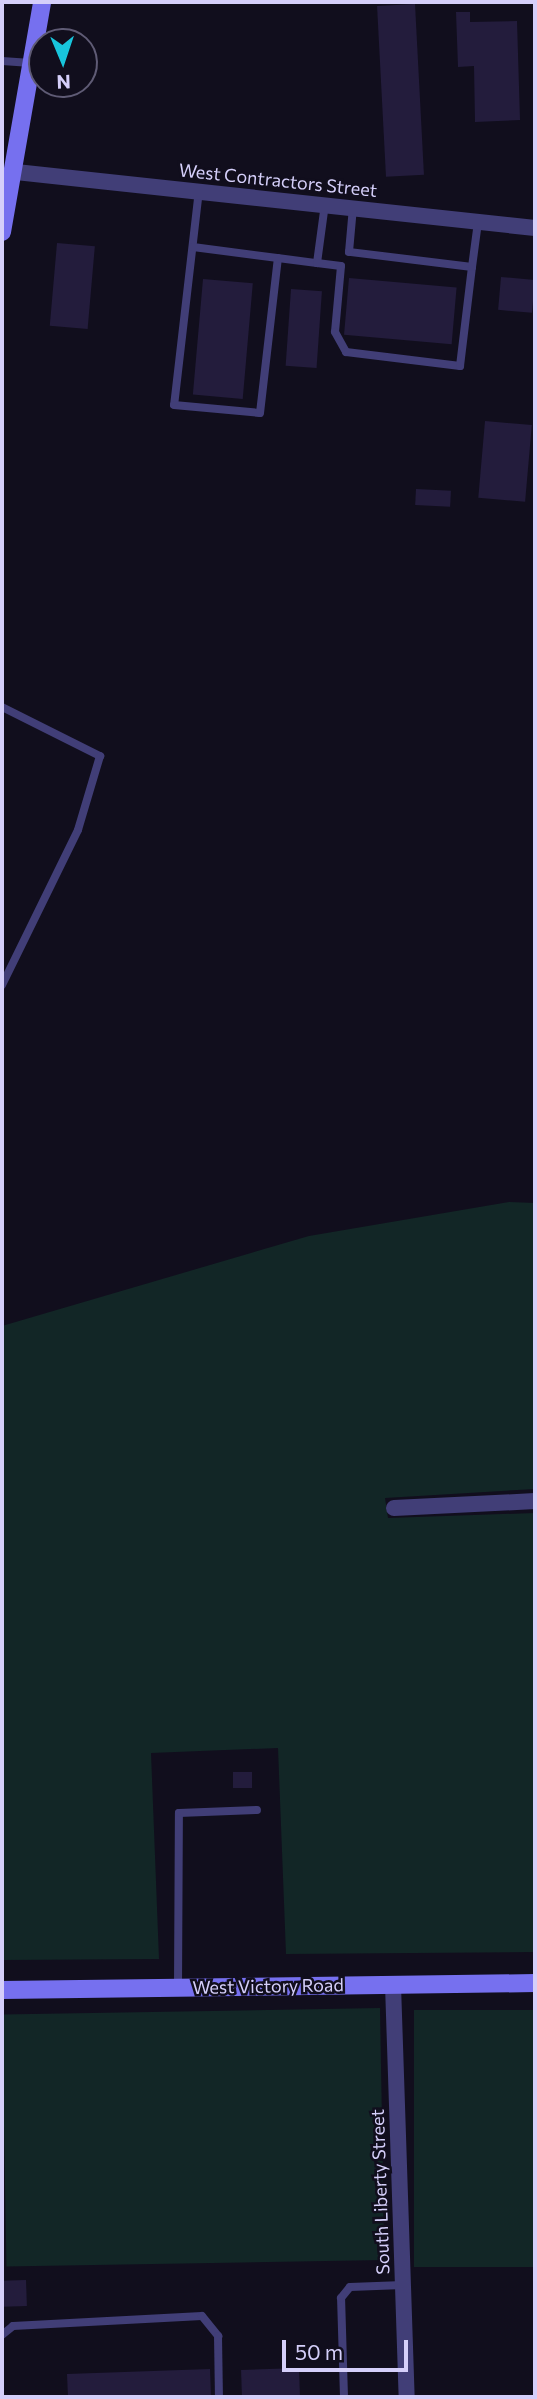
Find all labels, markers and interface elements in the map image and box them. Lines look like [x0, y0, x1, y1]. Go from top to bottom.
north arrow [28, 28, 98, 98]
text: N [56, 71, 71, 94]
street label: West Contractors Street [178, 159, 378, 201]
street label: West Victory Road [192, 1974, 344, 1998]
street label: South Liberty Street [366, 2109, 394, 2275]
scale bar [285, 2326, 411, 2370]
text: 50 m [295, 2339, 343, 2364]

